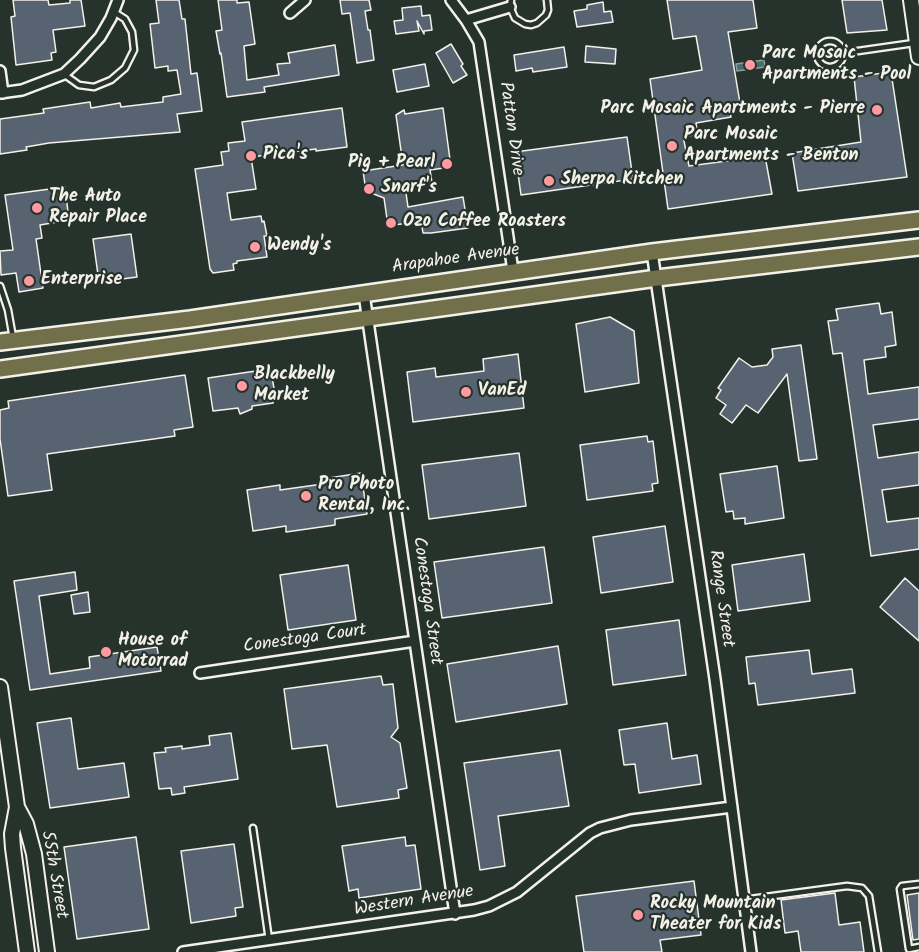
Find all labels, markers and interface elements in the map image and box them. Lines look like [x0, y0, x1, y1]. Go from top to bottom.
place label: Parc Mosaic Apartments - Pool [762, 44, 911, 86]
marker: Parc Mosaic Apartments - Pool [743, 58, 757, 72]
street label: Patton Drive [493, 81, 527, 177]
place label: Parc Mosaic Apartments - Pierre [600, 99, 865, 121]
marker: Parc Mosaic Apartments - Pierre [870, 103, 884, 117]
place label: Parc Mosaic Apartments - Benton [684, 125, 859, 168]
marker: Parc Mosaic Apartments - Benton [665, 139, 679, 153]
place label: Pica's [263, 145, 308, 167]
marker: Pica's [244, 149, 258, 163]
place label: Pig + Pearl [348, 153, 435, 175]
marker: Pig + Pearl [440, 157, 454, 171]
place label: Sherpa Kitchen [561, 170, 683, 192]
marker: Sherpa Kitchen [542, 174, 556, 188]
place label: Snarf's [381, 178, 437, 200]
marker: Snarf's [362, 182, 376, 196]
place label: The Auto Repair Place [49, 187, 147, 230]
marker: The Auto Repair Place [30, 201, 44, 215]
place label: Ozo Coffee Roasters [403, 212, 566, 234]
marker: Ozo Coffee Roasters [384, 216, 398, 230]
place label: Wendy's [267, 236, 331, 258]
marker: Wendy's [248, 240, 262, 254]
street label: Arapahoe Avenue [391, 240, 521, 280]
place label: Enterprise [41, 270, 122, 292]
marker: Enterprise [22, 274, 36, 288]
place label: Blackbelly Market [254, 365, 335, 407]
marker: Blackbelly Market [235, 379, 249, 393]
place label: VanEd [478, 381, 526, 403]
marker: VanEd [459, 385, 473, 399]
place label: Pro Photo Rental, Inc. [318, 475, 410, 518]
marker: Pro Photo Rental, Inc. [299, 489, 313, 503]
street label: Conestoga Street [406, 535, 446, 667]
street label: Range Street [702, 549, 738, 649]
street label: Conestoga Court [242, 621, 368, 659]
place label: House of Motorrad [118, 631, 188, 674]
marker: House of Motorrad [99, 645, 113, 659]
street label: 55th Street [35, 829, 71, 921]
street label: Western Avenue [353, 882, 475, 922]
place label: Rocky Mountain Theater for Kids [650, 894, 781, 936]
marker: Rocky Mountain Theater for Kids [631, 908, 645, 922]

